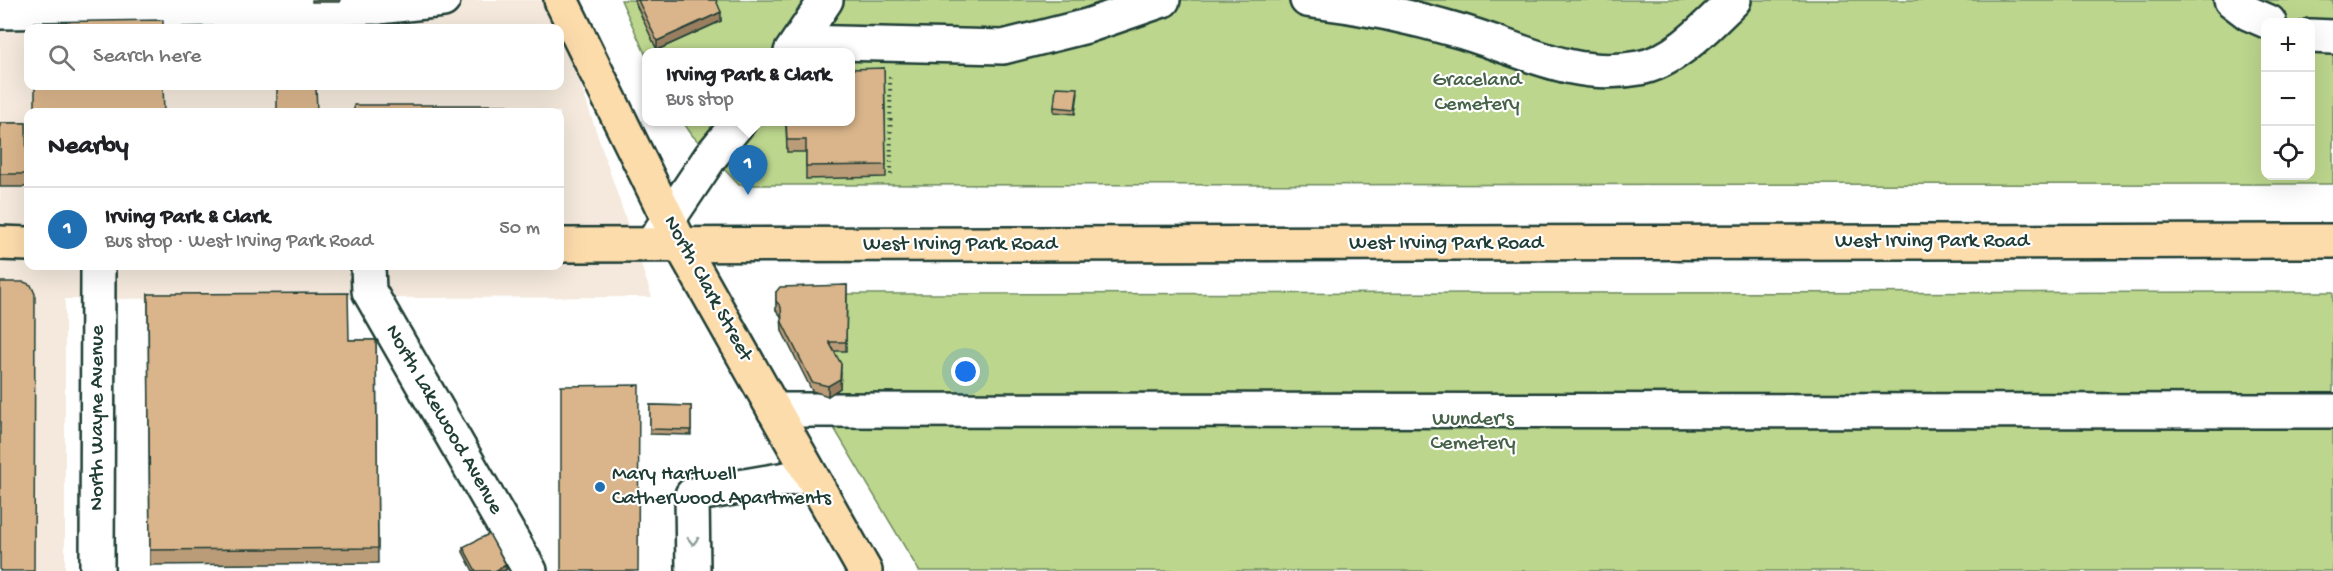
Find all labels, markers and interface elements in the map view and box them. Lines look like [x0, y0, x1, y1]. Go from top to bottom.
map controls [2261, 18, 2315, 180]
button: + [2261, 18, 2315, 72]
search box [24, 24, 564, 90]
icon: search [45, 41, 78, 74]
text: Search here [93, 44, 201, 70]
popup [642, 48, 855, 126]
text: Irving Park & Clark [666, 63, 831, 89]
park label: Graceland Cemetery [1433, 69, 1523, 118]
button: − [2261, 72, 2315, 126]
text: Bus stop [666, 89, 734, 112]
button: locate [2261, 126, 2315, 180]
text: Nearby [48, 132, 129, 163]
pin: 1 [728, 146, 768, 195]
text: Irving Park & Clark [105, 205, 270, 231]
street label: North Clark Street [657, 212, 758, 368]
text: 1 [63, 218, 72, 241]
text: 50 m [499, 218, 540, 241]
street label: West Irving Park Road [1835, 230, 2031, 255]
text: Bus stop · West Irving Park Road [105, 231, 373, 254]
street label: West Irving Park Road [1349, 232, 1545, 257]
street label: West Irving Park Road [863, 233, 1059, 258]
street label: North Lakewood Avenue [378, 321, 508, 520]
street label: North Wayne Avenue [86, 324, 111, 511]
your location [951, 357, 980, 386]
park label: Wunder's Cemetery [1430, 408, 1516, 457]
place label: Mary Hartwell Catherwood Apartments [612, 463, 832, 512]
marker: Mary Hartwell Catherwood Apartments [593, 480, 607, 494]
one-way arrow [687, 536, 699, 545]

